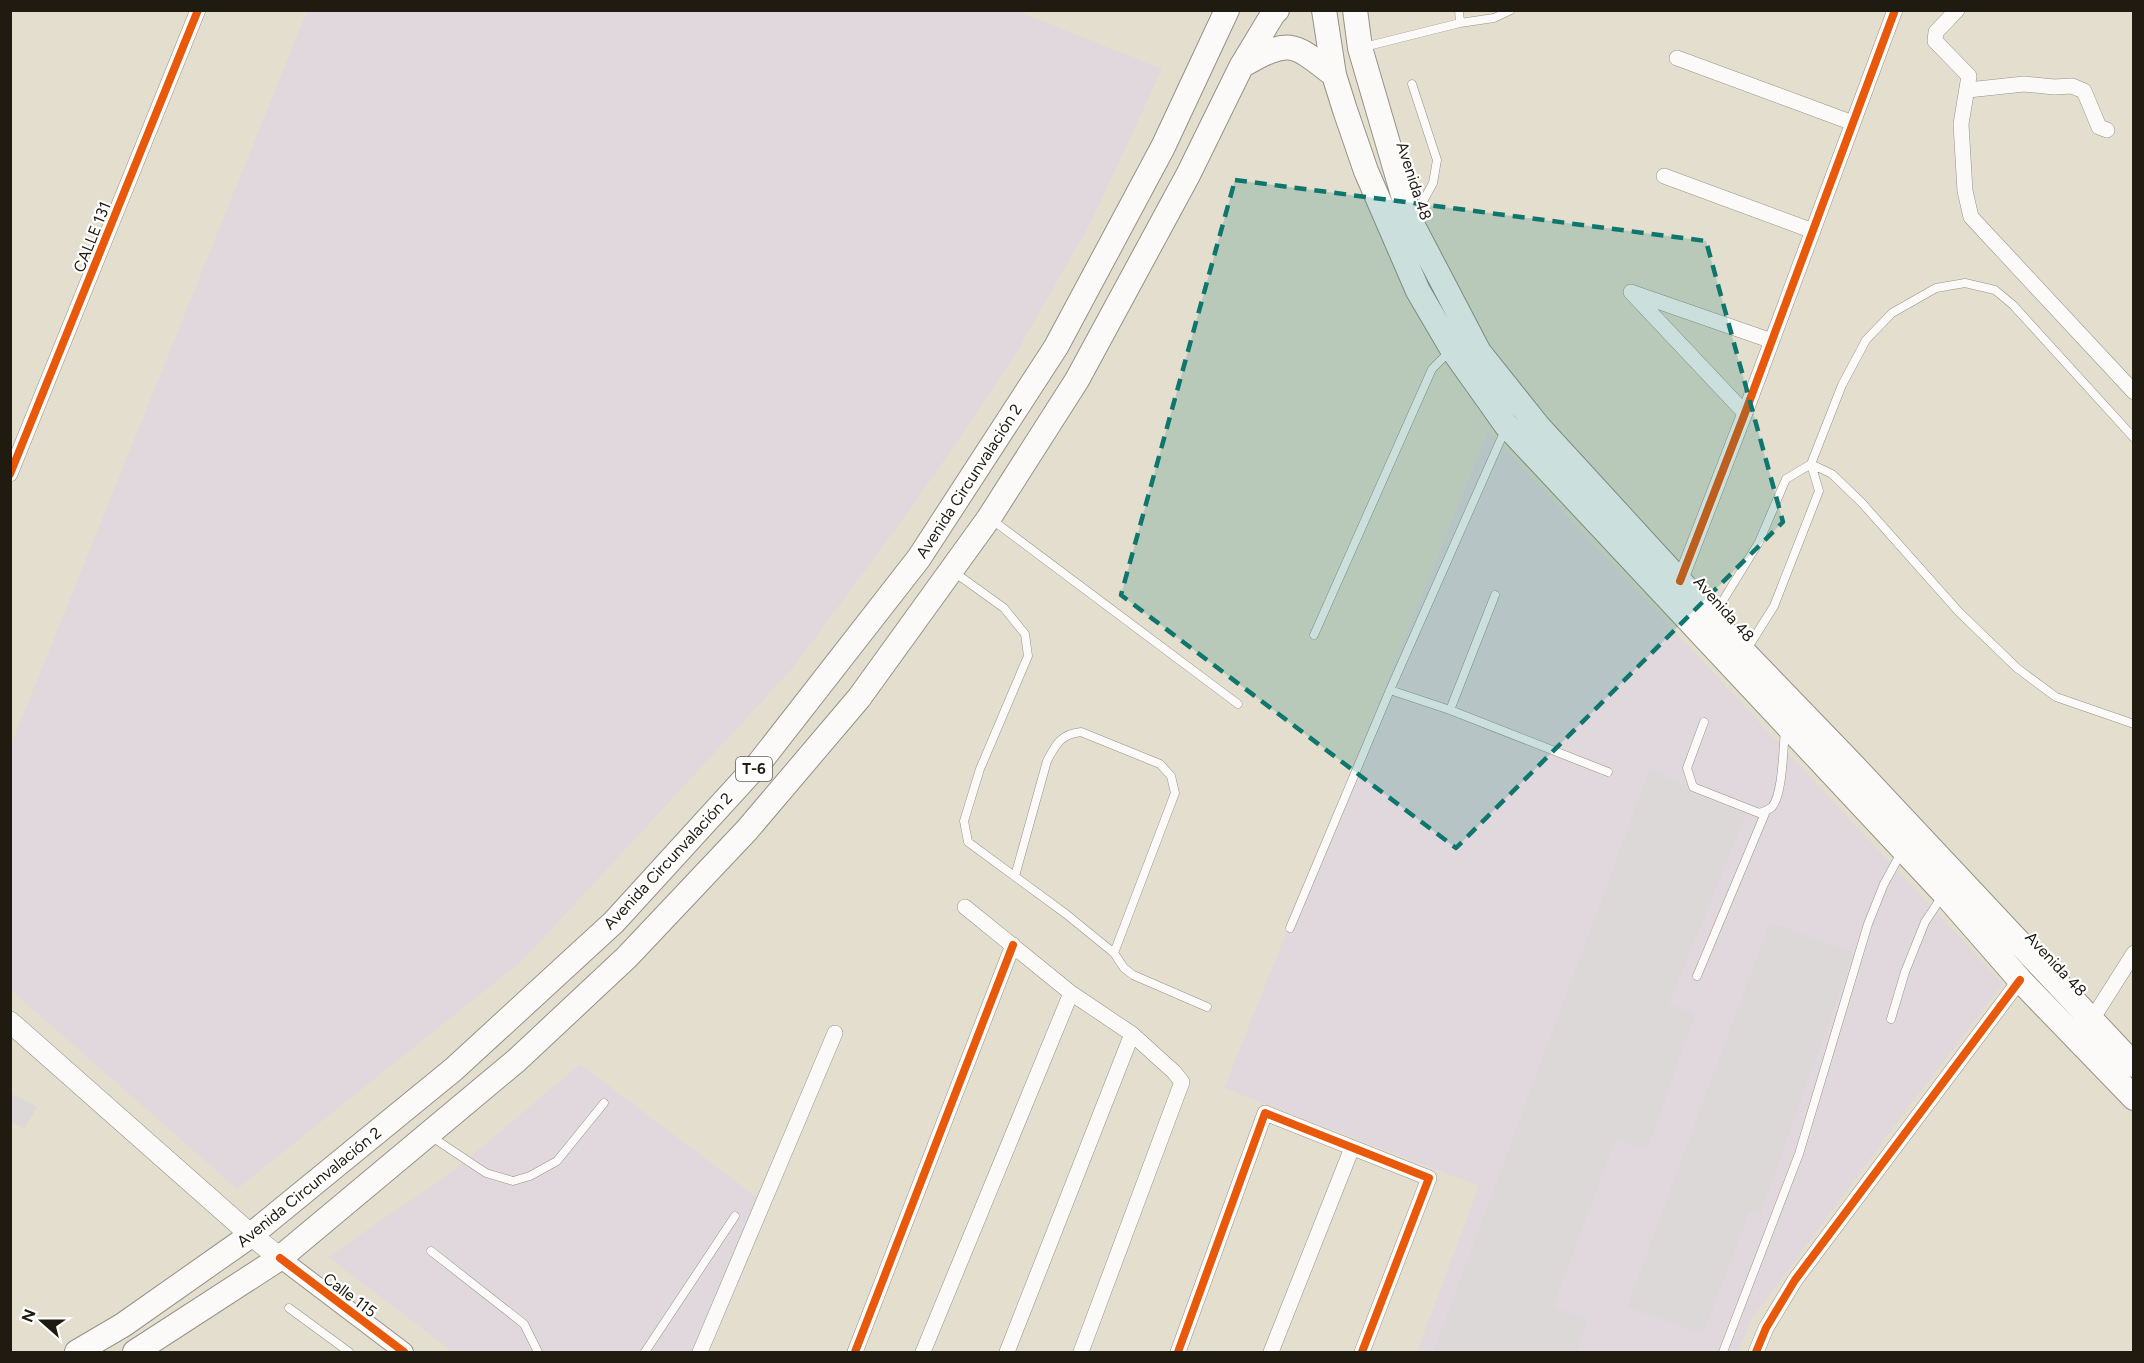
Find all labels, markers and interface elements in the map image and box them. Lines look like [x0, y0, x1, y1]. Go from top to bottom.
street label: Avenida 48 [1392, 139, 1436, 223]
street label: CALLE 131 [69, 199, 115, 275]
street label: Avenida Circunvalación 2 [912, 400, 1026, 562]
street label: Avenida 48 [1690, 572, 1758, 646]
road number: T-6 [736, 757, 772, 781]
street label: Avenida Circunvalación 2 [600, 789, 736, 933]
street label: Avenida 48 [2021, 928, 2091, 1000]
street label: Avenida Circunvalación 2 [233, 1123, 385, 1251]
street label: Calle 115 [320, 1269, 380, 1321]
north arrow [12, 1291, 72, 1351]
text: N [17, 1307, 40, 1325]

